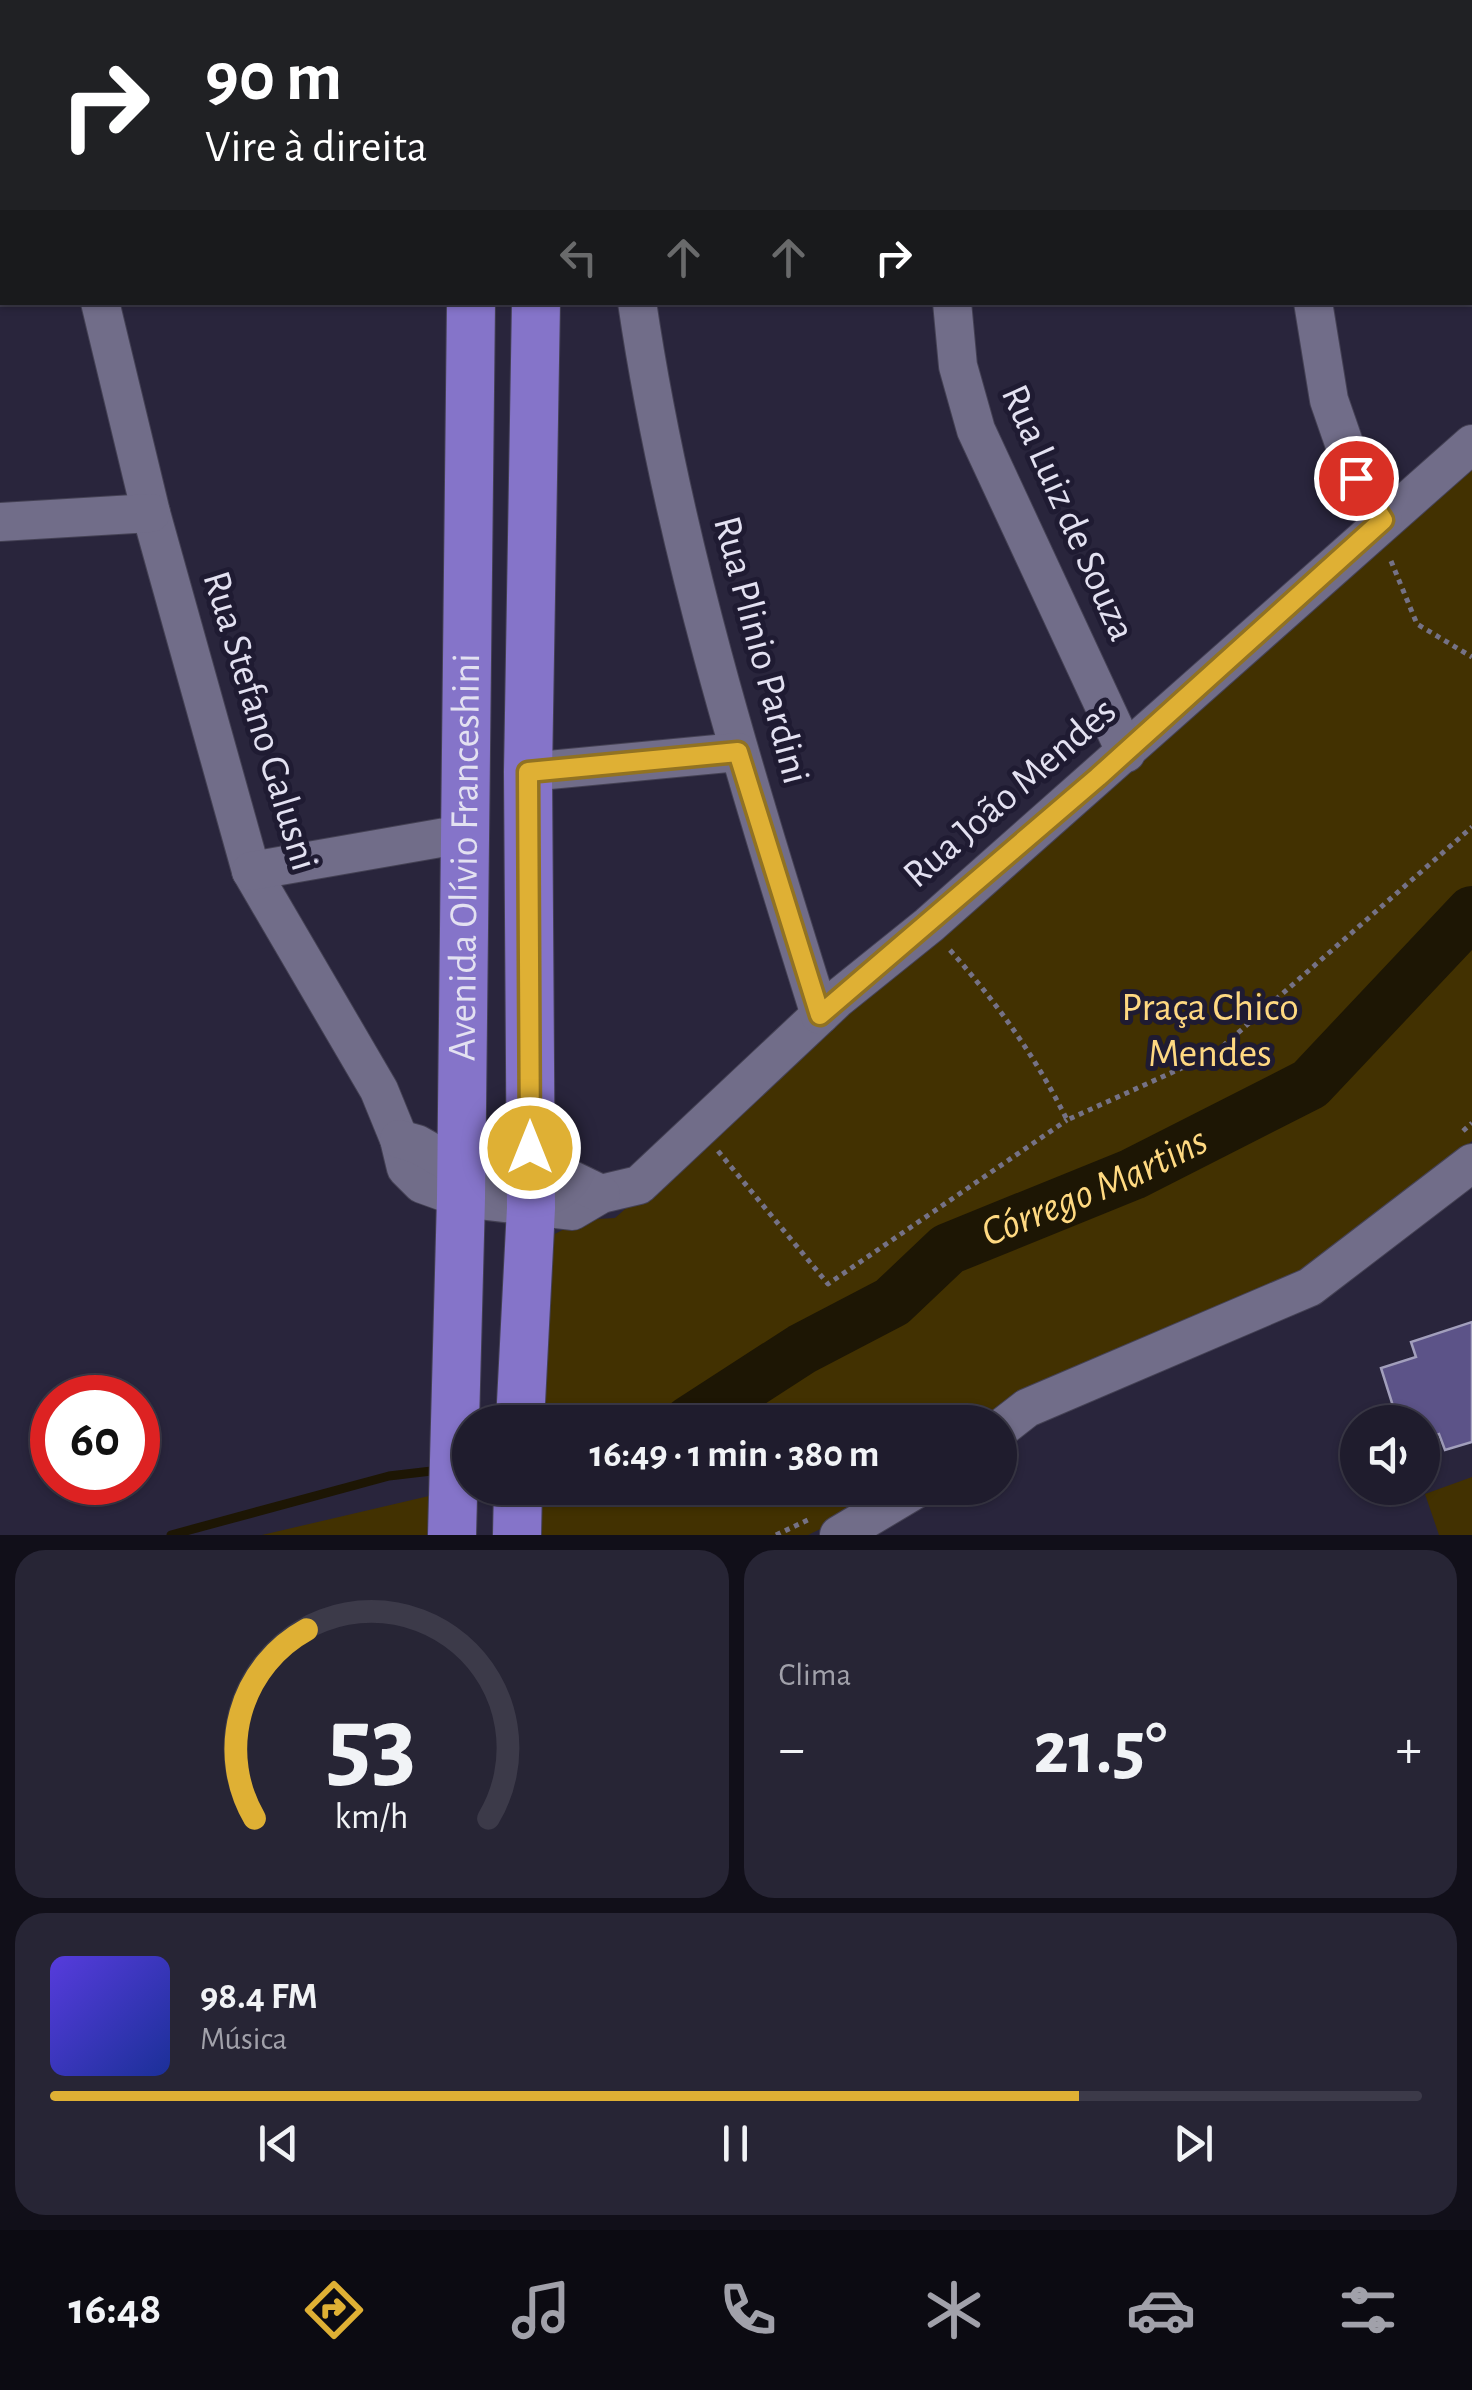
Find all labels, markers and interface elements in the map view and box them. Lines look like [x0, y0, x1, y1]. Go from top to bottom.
icon: right [40, 40, 170, 170]
text: 90 m [205, 43, 342, 113]
text: Vire à direita [205, 125, 428, 170]
icon: left [551, 230, 606, 285]
icon: ahead [656, 230, 711, 285]
icon: ahead [761, 230, 816, 285]
icon: right [866, 230, 921, 285]
street label: Rua Luiz de Souza [994, 379, 1142, 647]
pin [1314, 436, 1399, 521]
icon: arrive [1329, 451, 1384, 506]
street label: Rua Plinio Pardini [706, 512, 816, 788]
street label: Rua Stefano Galusni [195, 567, 325, 875]
street label: Avenida Olívio Franceshini [443, 653, 487, 1061]
street label: Rua João Mendes [896, 690, 1124, 896]
park label: Praça Chico Mendes [1121, 988, 1299, 1074]
position arrow [478, 1096, 582, 1200]
water label: Córrego Martins [975, 1119, 1214, 1254]
speed limit sign: 60 [30, 1375, 160, 1505]
map controls [1340, 1405, 1440, 1505]
button: sound [1340, 1405, 1440, 1505]
text: 16:49 · 1 min · 380 m [590, 1436, 879, 1474]
text: Clima [779, 1659, 851, 1691]
text: 53 [327, 1693, 417, 1797]
text: 21.5° [1033, 1712, 1167, 1787]
text: − [779, 1722, 805, 1777]
text: + [1396, 1722, 1422, 1777]
text: km/h [335, 1799, 409, 1835]
text: 98.4 FM [200, 1978, 318, 2016]
text: Música [200, 2023, 287, 2055]
icon: previous [251, 2116, 306, 2171]
icon: pause [708, 2116, 763, 2171]
icon: next [1166, 2116, 1221, 2171]
icon: directions [299, 2275, 369, 2345]
icon: music [506, 2275, 576, 2345]
icon: phone [713, 2275, 783, 2345]
icon: climate [919, 2275, 989, 2345]
icon: car [1126, 2275, 1196, 2345]
icon: filters [1333, 2275, 1403, 2345]
text: 16:48 [68, 2287, 162, 2332]

